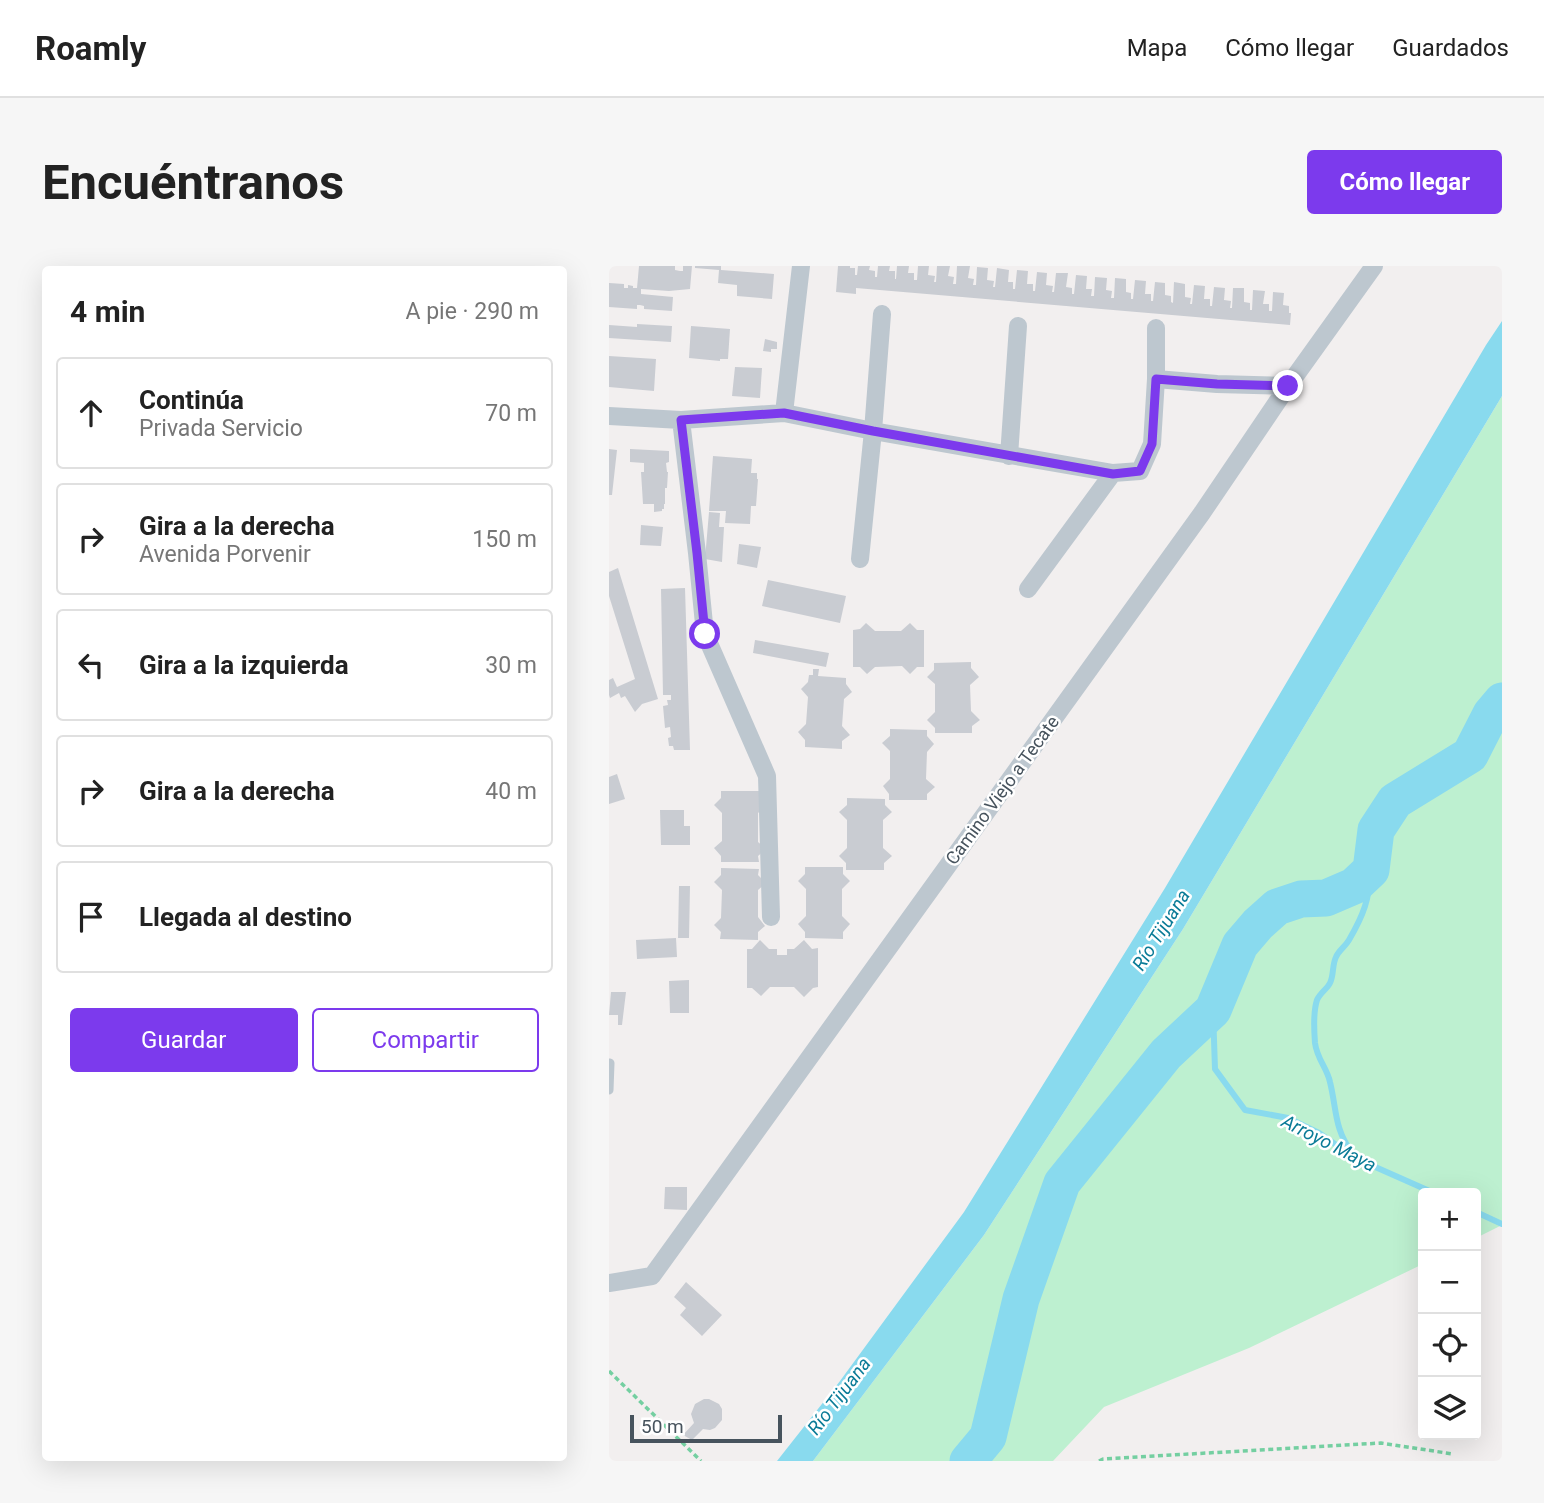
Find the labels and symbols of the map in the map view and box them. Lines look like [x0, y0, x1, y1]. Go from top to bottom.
route end [1272, 370, 1303, 401]
route start [689, 618, 720, 649]
street label: Camino Viejo a Tecate [941, 712, 1063, 868]
water label: Río Tijuana [1127, 885, 1195, 975]
water label: Arroyo Maya [1277, 1109, 1380, 1177]
water label: Río Tijuana [802, 1353, 876, 1439]
scale bar [630, 1412, 782, 1444]

